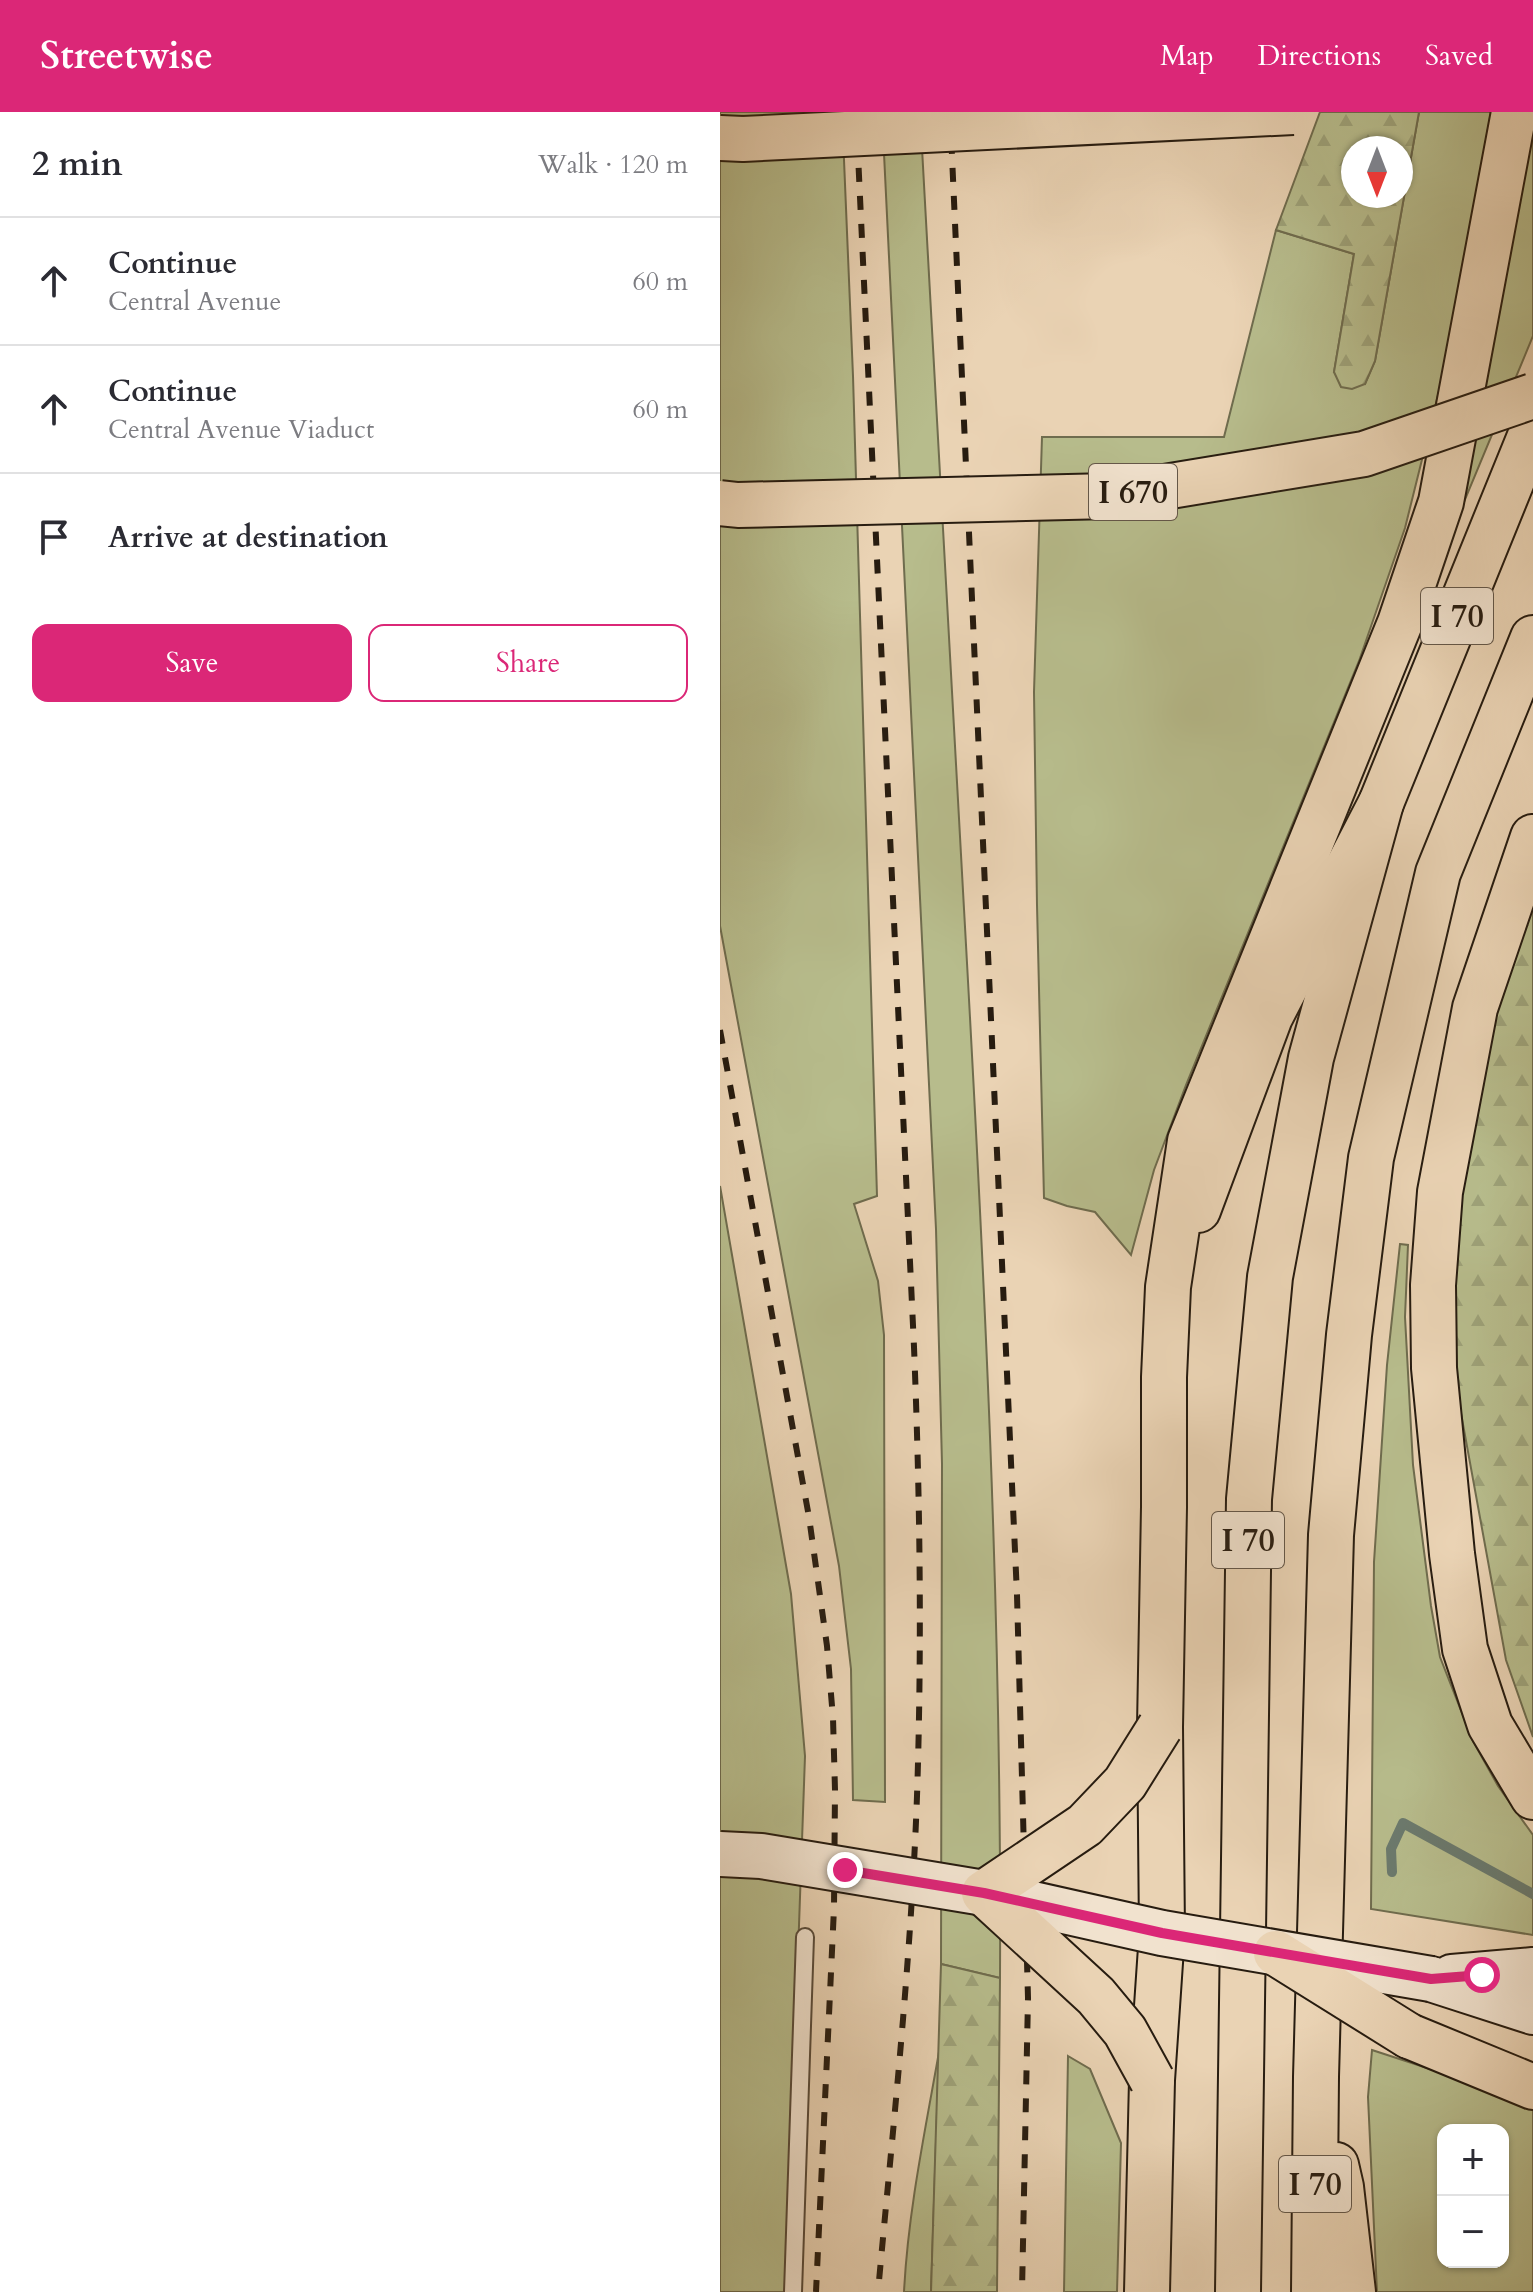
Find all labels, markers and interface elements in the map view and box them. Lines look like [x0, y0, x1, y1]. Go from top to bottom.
text: Streetwise [40, 30, 213, 82]
text: Map [1160, 37, 1214, 75]
text: Directions [1258, 37, 1381, 75]
text: Saved [1425, 37, 1493, 75]
north arrow [1341, 136, 1413, 208]
text: 2 min [32, 141, 123, 187]
text: Walk · 120 m [538, 147, 688, 182]
text: Continue [108, 243, 237, 284]
icon: ahead [32, 259, 76, 303]
text: 60 m [632, 264, 688, 299]
text: Central Avenue [108, 284, 281, 319]
text: Continue [108, 371, 237, 412]
icon: ahead [32, 387, 76, 431]
text: 60 m [632, 392, 688, 427]
text: Central Avenue Viaduct [108, 412, 374, 447]
road number: I 670 [1089, 464, 1177, 520]
icon: arrive [32, 515, 76, 559]
text: Arrive at destination [108, 517, 388, 558]
road number: I 70 [1421, 588, 1493, 644]
button: Save [32, 624, 352, 702]
button: Share [368, 624, 688, 702]
road number: I 70 [1212, 1512, 1284, 1568]
route end [827, 1852, 863, 1888]
route start [1464, 1957, 1500, 1993]
map controls [1437, 2124, 1509, 2268]
button: + [1437, 2124, 1509, 2196]
road number: I 70 [1279, 2156, 1351, 2212]
button: − [1437, 2196, 1509, 2268]

